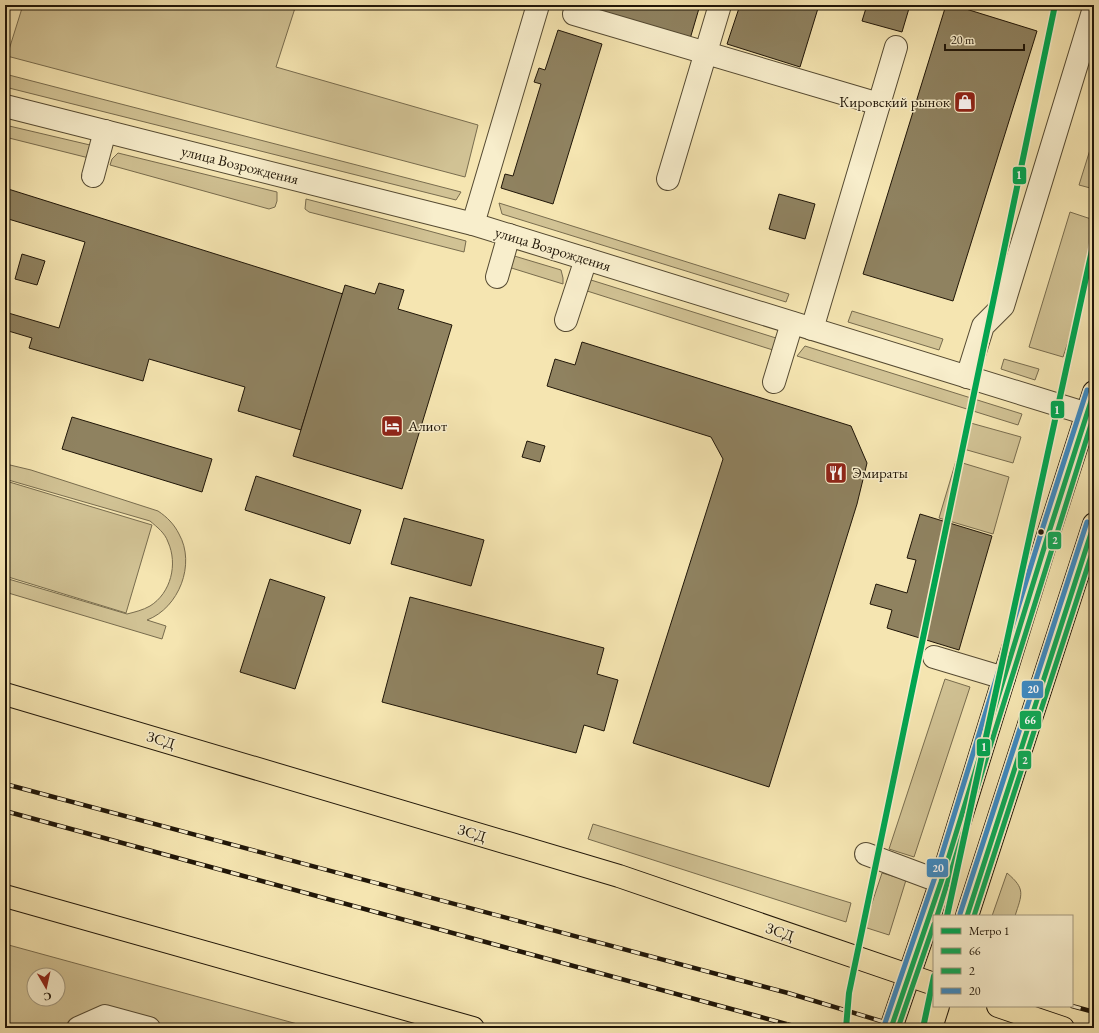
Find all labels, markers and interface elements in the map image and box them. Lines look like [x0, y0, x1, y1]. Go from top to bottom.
scale bar [945, 26, 1024, 52]
text: 20 m [951, 32, 975, 48]
shop icon: Кировский рынок [952, 89, 978, 115]
place label: Кировский рынок [839, 92, 950, 111]
street label: улица Возрождения [179, 141, 301, 188]
line badge: 1 [1012, 166, 1027, 185]
text: 1 [1016, 168, 1022, 182]
street label: улица Возрождения [493, 222, 614, 275]
line badge: 1 [1050, 400, 1065, 419]
text: 1 [1054, 403, 1060, 417]
hotel icon: Алиот [379, 413, 405, 439]
place label: Алиот [407, 416, 447, 435]
restaurant icon: Эмираты [823, 460, 849, 486]
place label: Эмираты [852, 463, 908, 482]
unlabelled marker [1036, 527, 1046, 537]
line badge: 2 [1047, 531, 1062, 550]
text: 2 [1052, 533, 1058, 547]
line badge: 20 [1021, 680, 1044, 699]
text: 20 [1027, 682, 1039, 696]
line badge: 66 [1019, 710, 1042, 730]
text: 66 [1024, 713, 1036, 727]
street label: ЗСД [145, 726, 178, 753]
line badge: 1 [976, 738, 991, 757]
text: 1 [981, 740, 987, 754]
line badge: 2 [1017, 750, 1032, 770]
text: 2 [1022, 753, 1028, 767]
street label: ЗСД [456, 819, 489, 846]
line badge: 20 [926, 858, 949, 878]
text: 20 [932, 861, 944, 875]
legend [933, 915, 1073, 1007]
street label: ЗСД [763, 918, 797, 945]
text: Метро 1 [969, 923, 1010, 939]
text: 66 [969, 943, 981, 959]
text: 2 [969, 963, 975, 979]
north arrow [26, 967, 66, 1007]
text: 20 [969, 983, 981, 999]
text: С [42, 989, 53, 1004]

